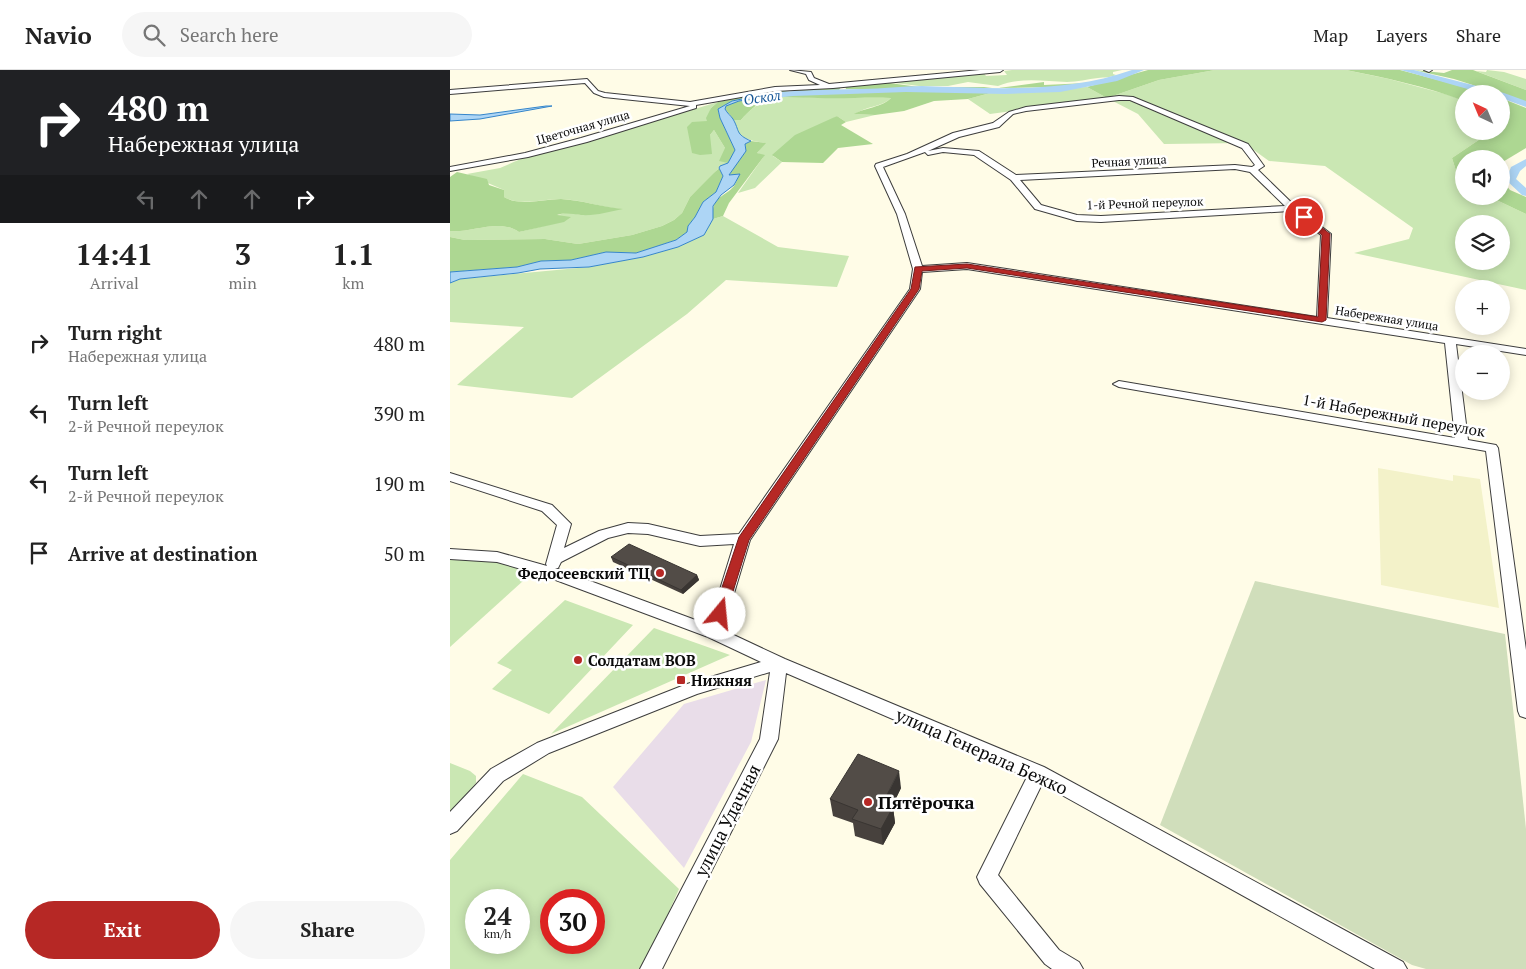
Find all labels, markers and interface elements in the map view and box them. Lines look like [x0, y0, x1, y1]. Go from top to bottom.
search box [122, 12, 472, 57]
text: Navio [25, 19, 92, 51]
icon: search [140, 21, 168, 49]
text: Search here [180, 22, 279, 47]
text: Map [1313, 23, 1348, 47]
text: Layers [1376, 23, 1428, 47]
text: Share [1456, 23, 1501, 47]
text: 480 m [108, 85, 209, 131]
water label: Оскол [742, 85, 782, 109]
north arrow [1455, 85, 1510, 140]
map controls [1455, 85, 1510, 400]
icon: right [25, 90, 90, 155]
street label: Цветочная улица [535, 107, 631, 147]
text: Набережная улица [108, 129, 299, 158]
button: sound [1455, 150, 1510, 205]
street label: Речная улица [1091, 152, 1167, 170]
icon: left [132, 185, 160, 213]
icon: ahead [185, 185, 213, 213]
icon: ahead [238, 185, 266, 213]
icon: right [291, 185, 319, 213]
street label: 1-й Речной переулок [1086, 193, 1204, 213]
pin [1283, 196, 1325, 238]
icon: arrive [1290, 203, 1318, 231]
button: layers [1455, 215, 1510, 270]
text: 14:41 [75, 234, 153, 274]
text: 3 [234, 234, 251, 274]
text: 1.1 [332, 234, 375, 274]
text: Arrival [90, 272, 139, 294]
text: min [229, 272, 257, 294]
text: km [342, 272, 364, 294]
button: + [1455, 280, 1510, 335]
street label: Набережная улица [1334, 302, 1440, 334]
text: Turn right [68, 320, 162, 345]
icon: right [25, 329, 53, 357]
text: 480 m [374, 331, 425, 356]
text: Набережная улица [68, 345, 207, 367]
button: − [1455, 345, 1510, 400]
street label: 1-й Набережный переулок [1301, 389, 1488, 441]
text: Turn left [68, 390, 149, 415]
icon: left [25, 399, 53, 427]
text: 390 m [374, 401, 425, 426]
text: 2-й Речной переулок [68, 415, 224, 437]
text: Turn left [68, 460, 149, 485]
icon: left [25, 469, 53, 497]
text: 190 m [374, 471, 425, 496]
text: 2-й Речной переулок [68, 485, 224, 507]
icon: arrive [25, 539, 53, 567]
text: Arrive at destination [68, 541, 257, 566]
text: 50 m [384, 541, 425, 566]
place label: Федосеевский ТЦ [518, 563, 650, 583]
marker: Федосеевский ТЦ [654, 567, 666, 579]
position arrow [693, 587, 745, 639]
place label: Солдатам ВОВ [588, 650, 696, 670]
marker: Солдатам ВОВ [572, 654, 584, 666]
place label: Нижняя [691, 670, 752, 690]
marker: Нижняя [675, 674, 687, 686]
street label: улица Генерала Бежко [891, 702, 1072, 800]
street label: улица Удачная [688, 760, 766, 881]
place label: Пятёрочка [878, 790, 974, 814]
marker: Пятёрочка [862, 796, 874, 808]
speed limit sign: 30 [540, 889, 605, 954]
text: 24 [483, 899, 512, 932]
button: Exit [25, 901, 220, 959]
button: Share [230, 901, 425, 959]
text: km/h [484, 926, 511, 941]

